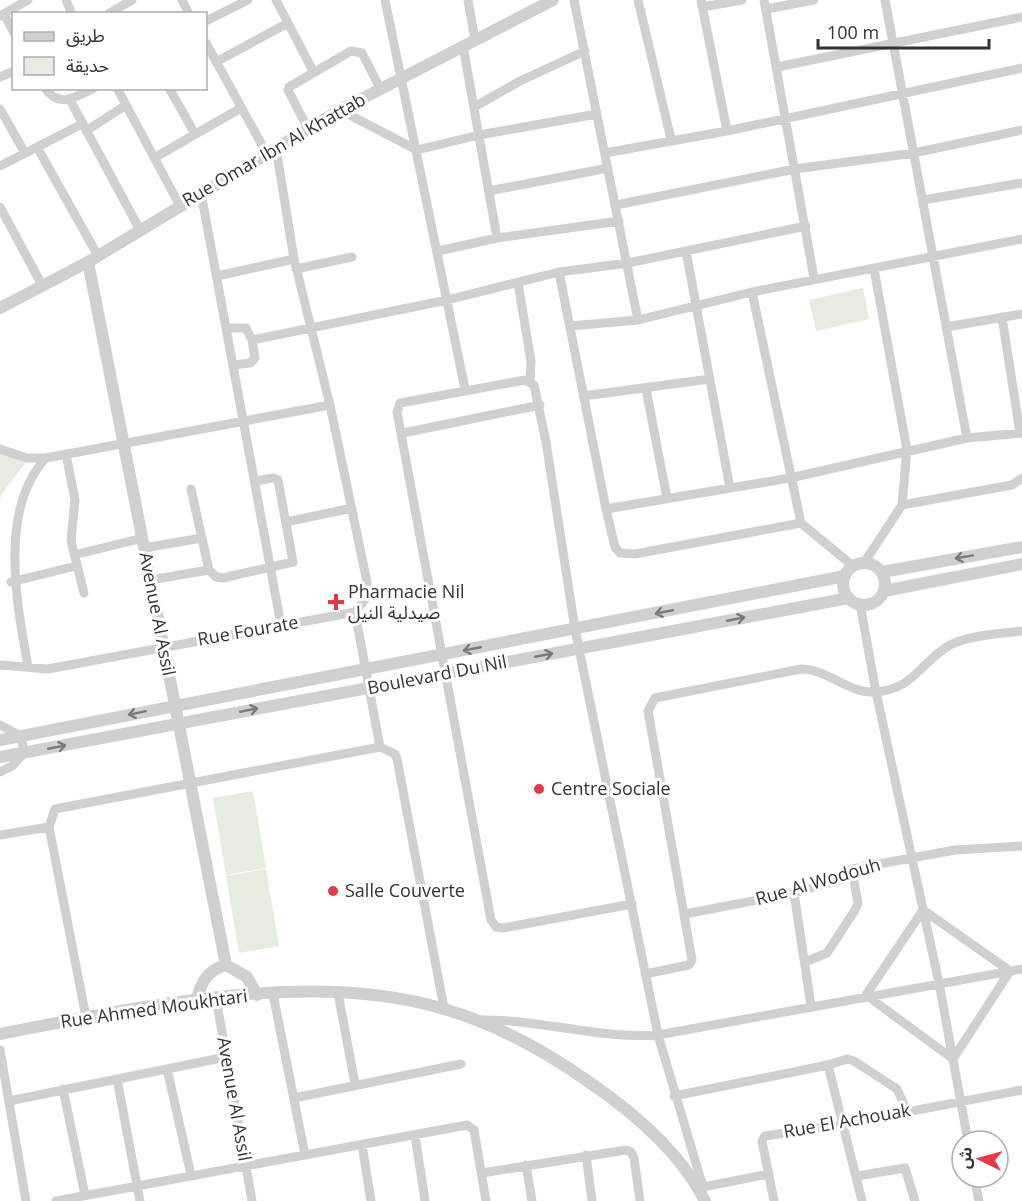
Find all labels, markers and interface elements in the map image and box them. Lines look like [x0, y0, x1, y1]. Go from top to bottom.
legend [12, 12, 207, 90]
scale bar [818, 12, 989, 50]
text: 100 m [827, 20, 879, 44]
text: طريق [66, 23, 105, 47]
text: حديقة [66, 53, 109, 77]
street label: Rue Omar Ibn Al Khattab [177, 87, 370, 212]
street label: Avenue Al Assil [134, 550, 182, 678]
one-way arrow [955, 552, 975, 563]
place label: Pharmacie Nil صيدلية النيل [348, 579, 464, 624]
marker: Pharmacie Nil صيدلية النيل [329, 595, 343, 609]
one-way arrow [655, 607, 674, 618]
street label: Rue Fourate [196, 609, 300, 651]
one-way arrow [725, 613, 745, 624]
one-way arrow [463, 644, 483, 655]
street label: Boulevard Du Nil [365, 649, 509, 699]
one-way arrow [534, 649, 553, 660]
one-way arrow [239, 704, 258, 715]
one-way arrow [127, 708, 146, 720]
one-way arrow [47, 741, 67, 752]
place label: Centre Sociale [551, 776, 671, 800]
marker: Centre Sociale [532, 782, 546, 796]
street label: Rue Al Wodouh [752, 852, 883, 910]
place label: Salle Couverte [345, 878, 465, 902]
marker: Salle Couverte [326, 884, 340, 898]
street label: Rue Ahmed Moukhtari [59, 983, 249, 1033]
street label: Avenue Al Assil [212, 1035, 258, 1163]
street label: Rue El Achouak [781, 1097, 913, 1143]
north arrow [950, 1129, 1010, 1189]
text: ش [953, 1146, 977, 1170]

